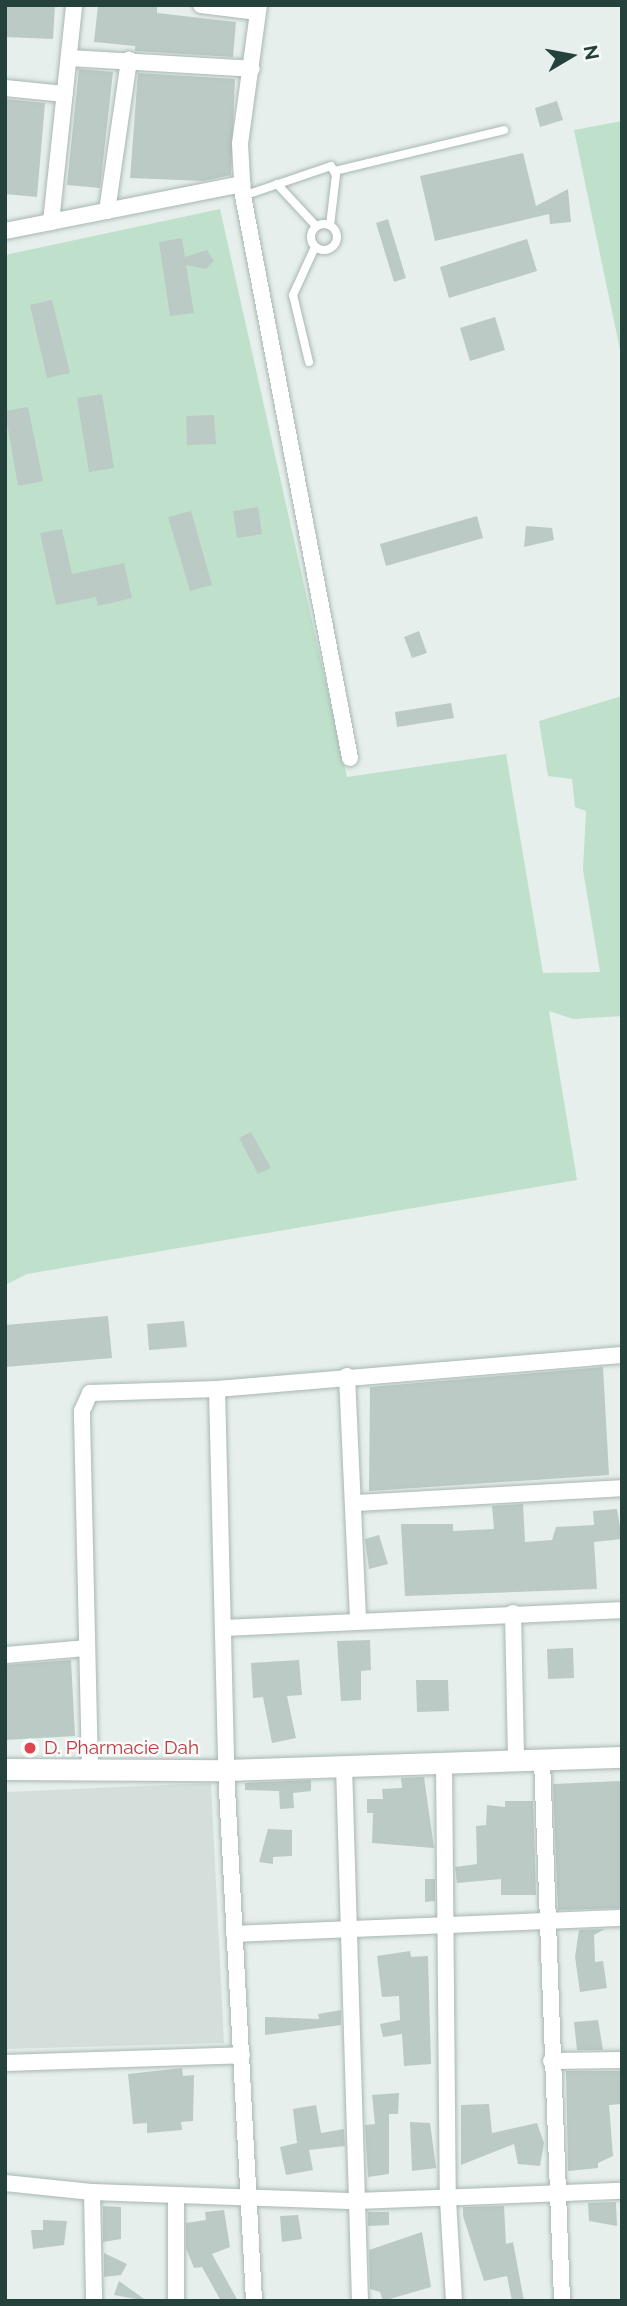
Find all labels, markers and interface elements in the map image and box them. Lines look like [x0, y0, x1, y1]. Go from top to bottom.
north arrow [536, 21, 606, 91]
text: N [580, 43, 604, 61]
place label: D. Pharmacie Dah [44, 1737, 199, 1759]
marker: D. Pharmacie Dah [22, 1740, 38, 1756]

